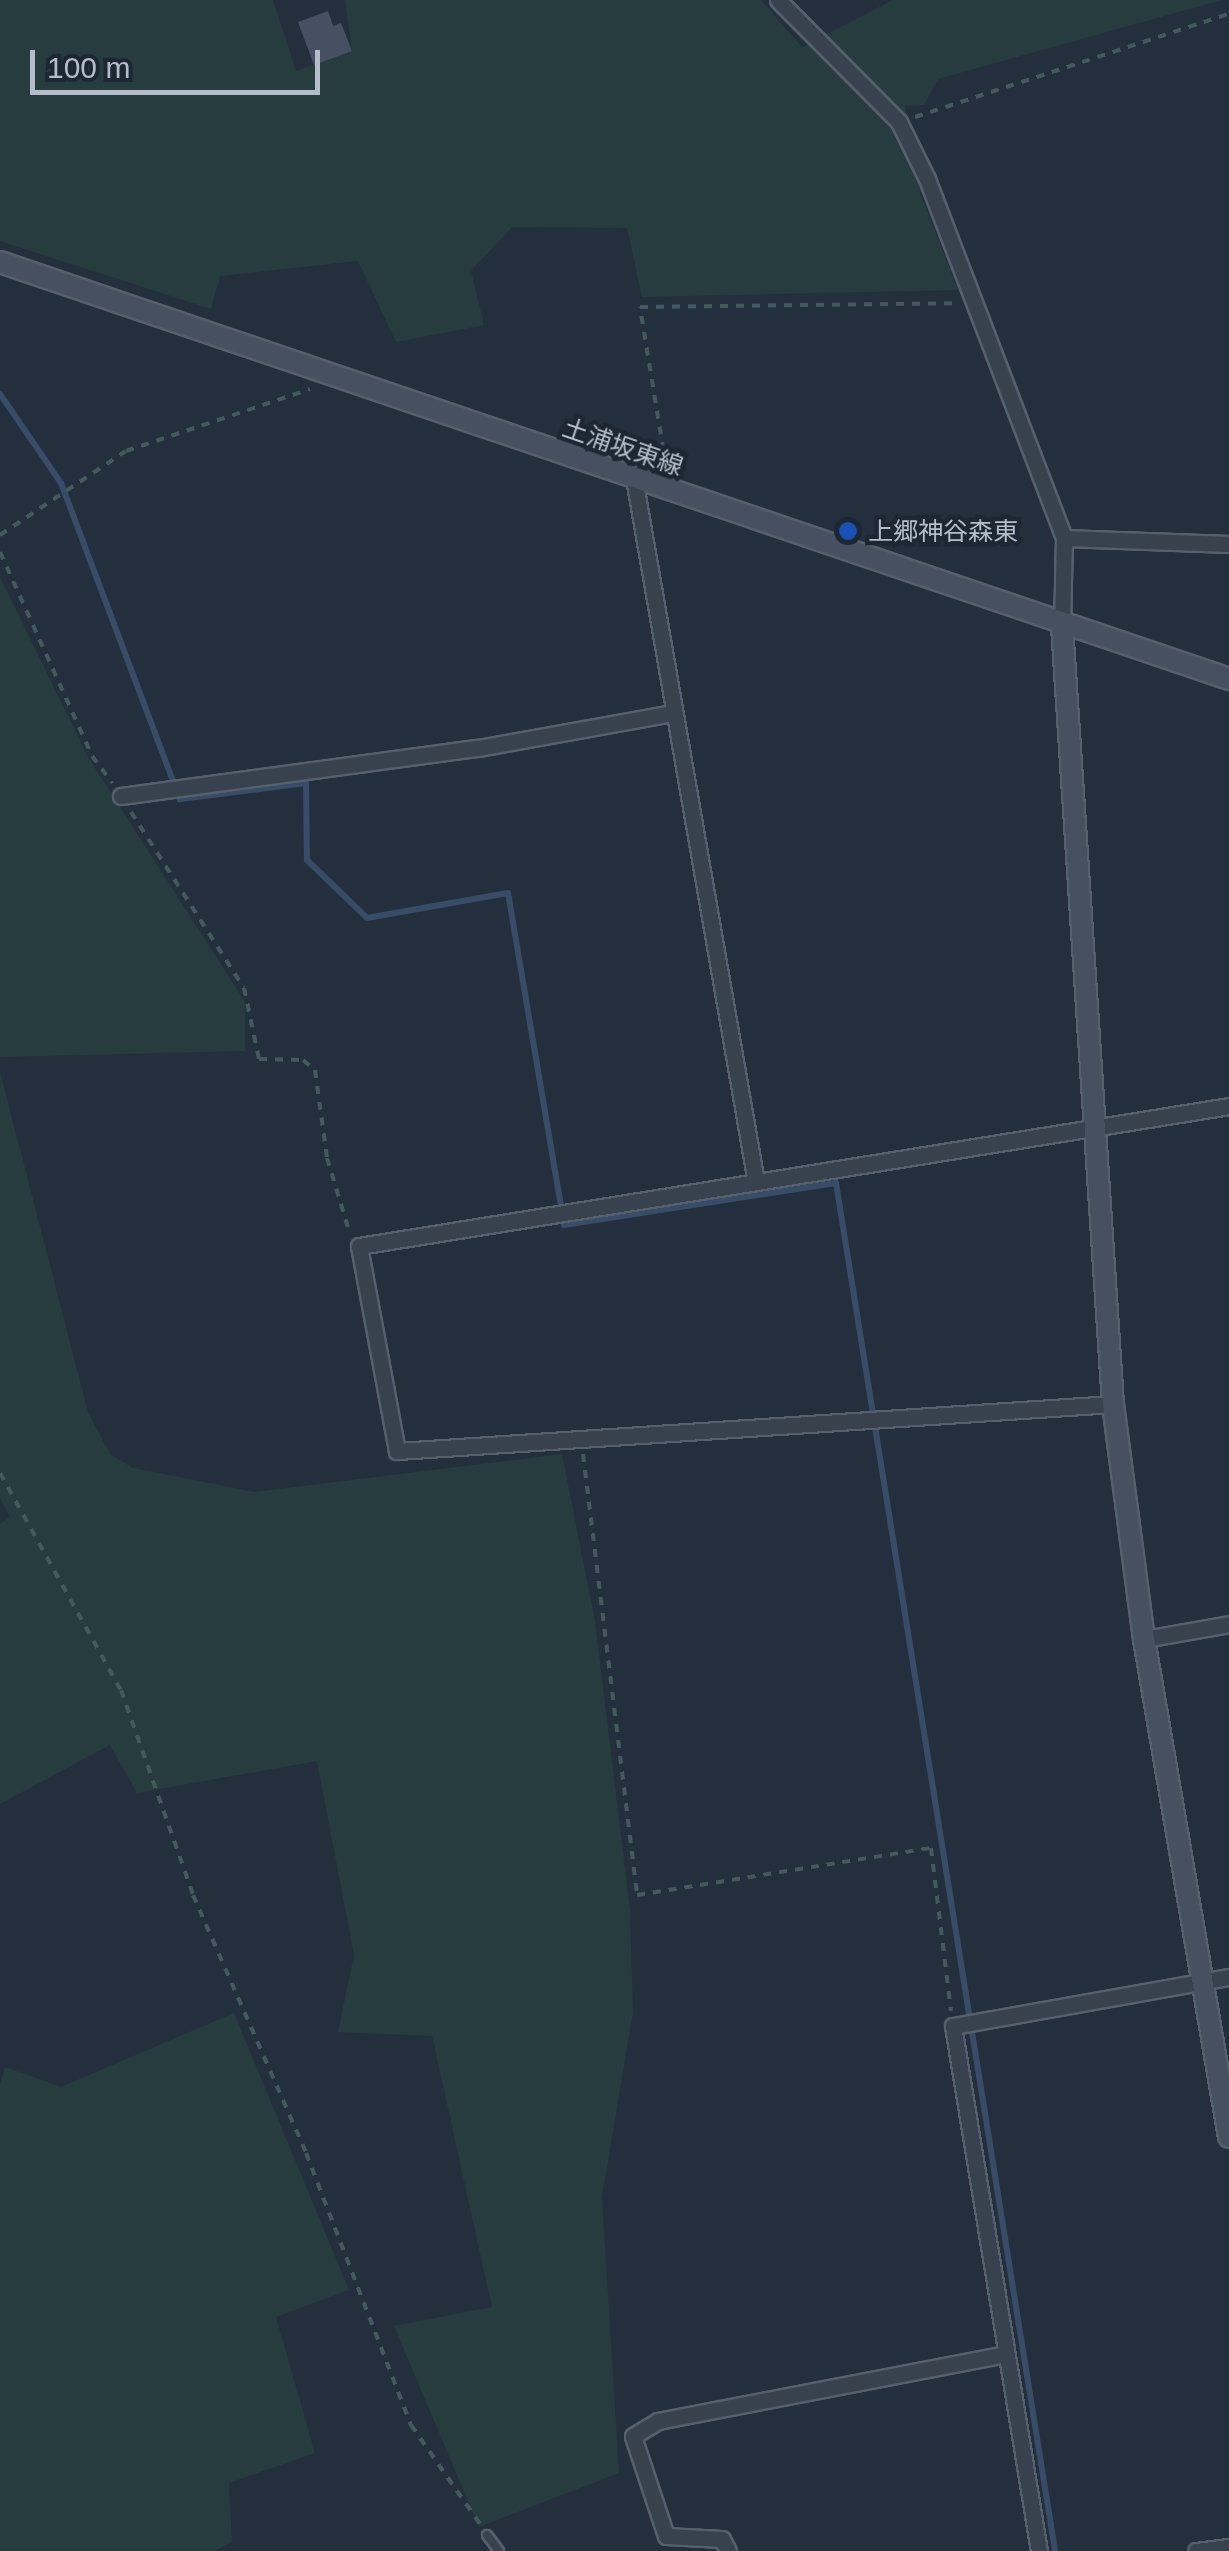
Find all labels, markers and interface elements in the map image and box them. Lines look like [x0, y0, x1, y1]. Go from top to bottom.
scale bar [35, 30, 325, 92]
text: 100 m [47, 51, 130, 84]
street label: 土浦坂東線 [559, 412, 687, 482]
place label: 上郷神谷森東 [868, 516, 1018, 546]
marker: 上郷神谷森東 [837, 520, 859, 542]

